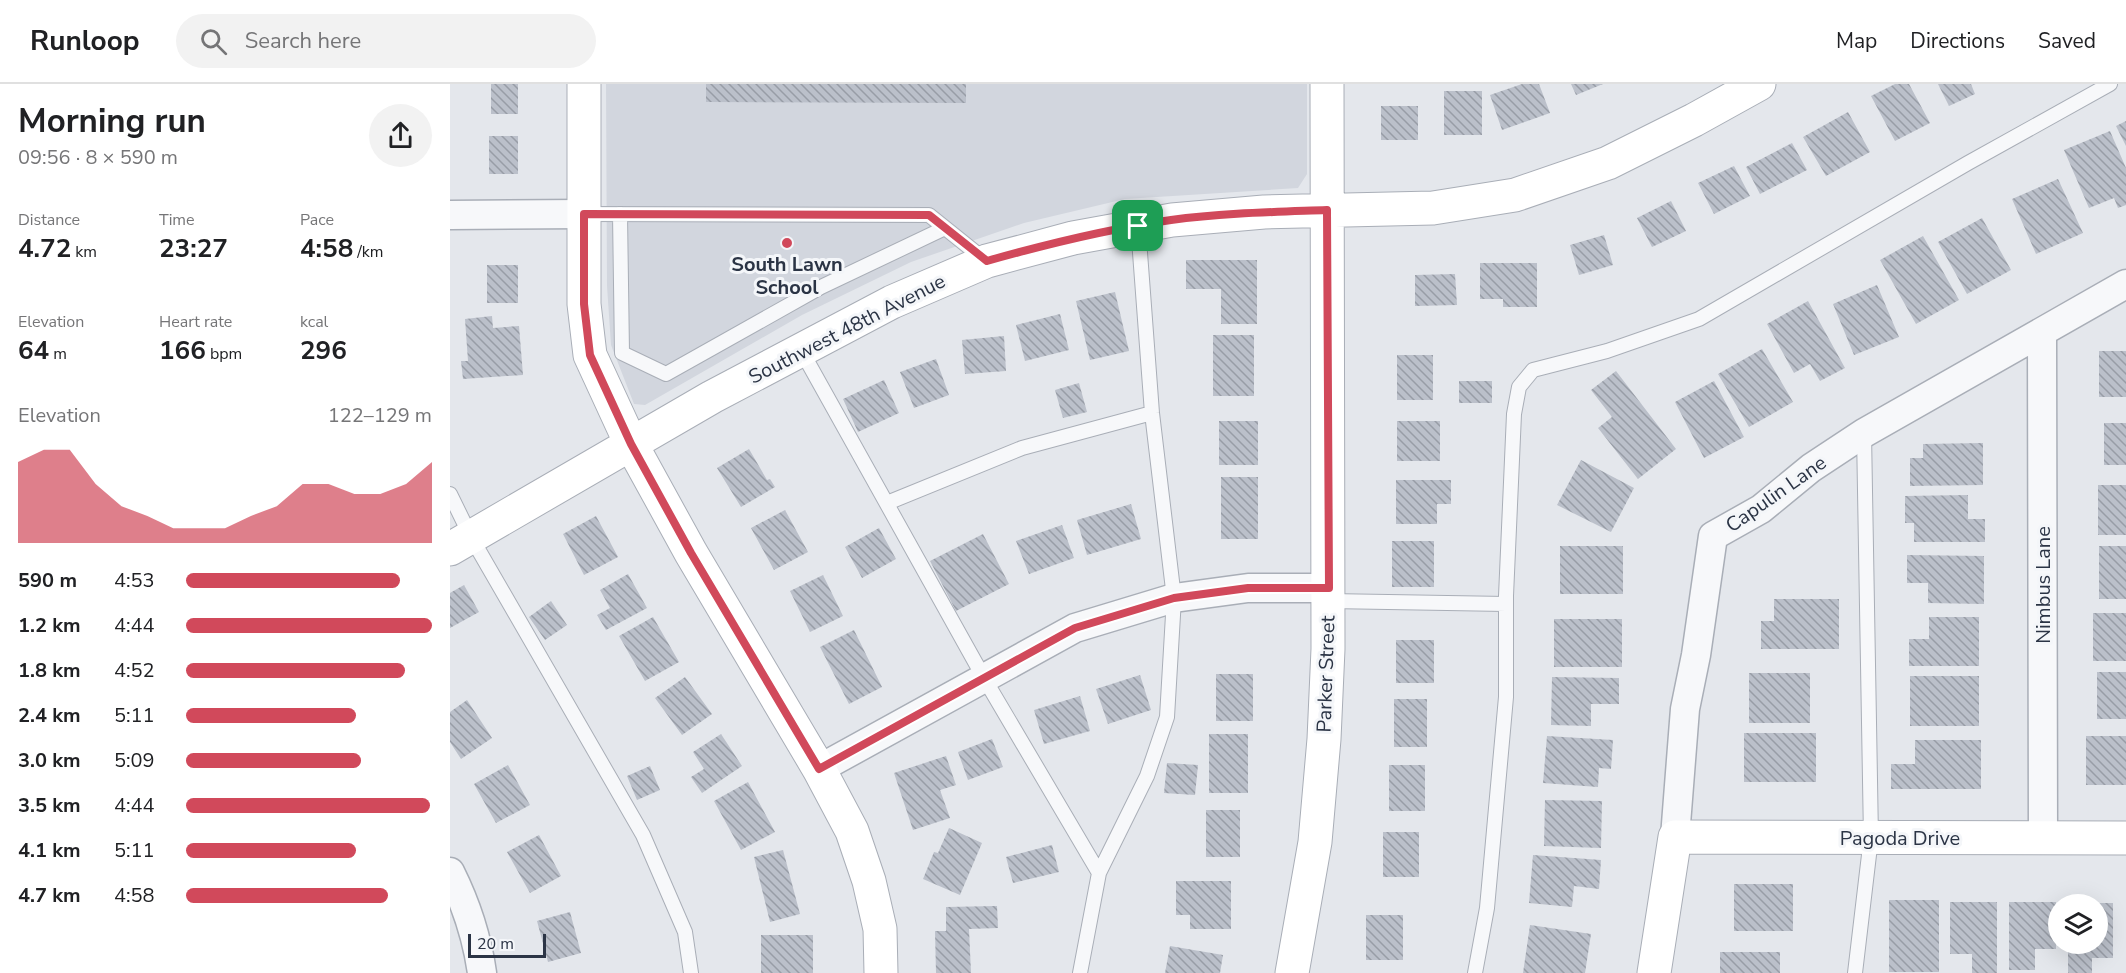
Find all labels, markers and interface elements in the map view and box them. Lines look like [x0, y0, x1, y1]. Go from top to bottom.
search box [176, 14, 596, 68]
text: Runloop [30, 22, 140, 60]
icon: search [197, 25, 230, 58]
text: Search here [245, 26, 361, 56]
text: Map [1836, 27, 1877, 55]
text: Directions [1910, 27, 2005, 55]
text: Saved [2038, 27, 2096, 55]
text: Morning run [18, 99, 206, 144]
button: share [369, 104, 432, 167]
text: 09:56 · 8 × 590 m [18, 144, 178, 171]
pin [1112, 200, 1163, 251]
text: Distance [18, 209, 80, 231]
text: Time [159, 209, 195, 231]
text: Pace [300, 209, 334, 231]
icon: arrive [1121, 209, 1154, 242]
text: 4.72 [18, 231, 71, 266]
text: 23:27 [159, 231, 228, 266]
text: 4:58 [300, 231, 353, 266]
marker: South Lawn School [780, 236, 794, 250]
text: km [71, 241, 97, 263]
text: /km [353, 241, 384, 263]
place label: South Lawn School [731, 251, 843, 301]
street label: Southwest 48th Avenue [744, 268, 950, 390]
text: Elevation [18, 311, 84, 333]
text: Heart rate [159, 311, 232, 333]
text: kcal [300, 311, 328, 333]
text: 64 [18, 333, 49, 368]
text: 166 [159, 333, 206, 368]
text: 296 [300, 333, 347, 368]
text: m [49, 343, 67, 365]
text: bpm [206, 343, 242, 365]
text: Elevation [18, 402, 101, 429]
text: 122–129 m [328, 402, 432, 429]
street label: Capulin Lane [1720, 449, 1832, 539]
street label: Nimbus Lane [2030, 526, 2057, 644]
text: 590 m [18, 567, 77, 594]
text: 4:53 [114, 567, 155, 594]
text: 1.2 km [18, 612, 81, 639]
text: 4:44 [114, 612, 155, 639]
street label: Parker Street [1310, 614, 1342, 733]
text: 1.8 km [18, 657, 81, 684]
text: 4:52 [114, 657, 155, 684]
text: 2.4 km [18, 702, 81, 729]
text: 5:11 [114, 702, 155, 729]
text: 3.0 km [18, 747, 81, 774]
text: 5:09 [114, 747, 155, 774]
text: 3.5 km [18, 792, 81, 819]
text: 4:44 [114, 792, 155, 819]
street label: Pagoda Drive [1840, 825, 1960, 852]
text: 4.1 km [18, 837, 81, 864]
text: 5:11 [114, 837, 155, 864]
text: 4.7 km [18, 882, 81, 909]
text: 4:58 [114, 882, 155, 909]
map controls [2048, 894, 2108, 954]
button: layers [2048, 894, 2108, 954]
scale bar [468, 931, 546, 958]
text: 20 m [477, 933, 514, 955]

